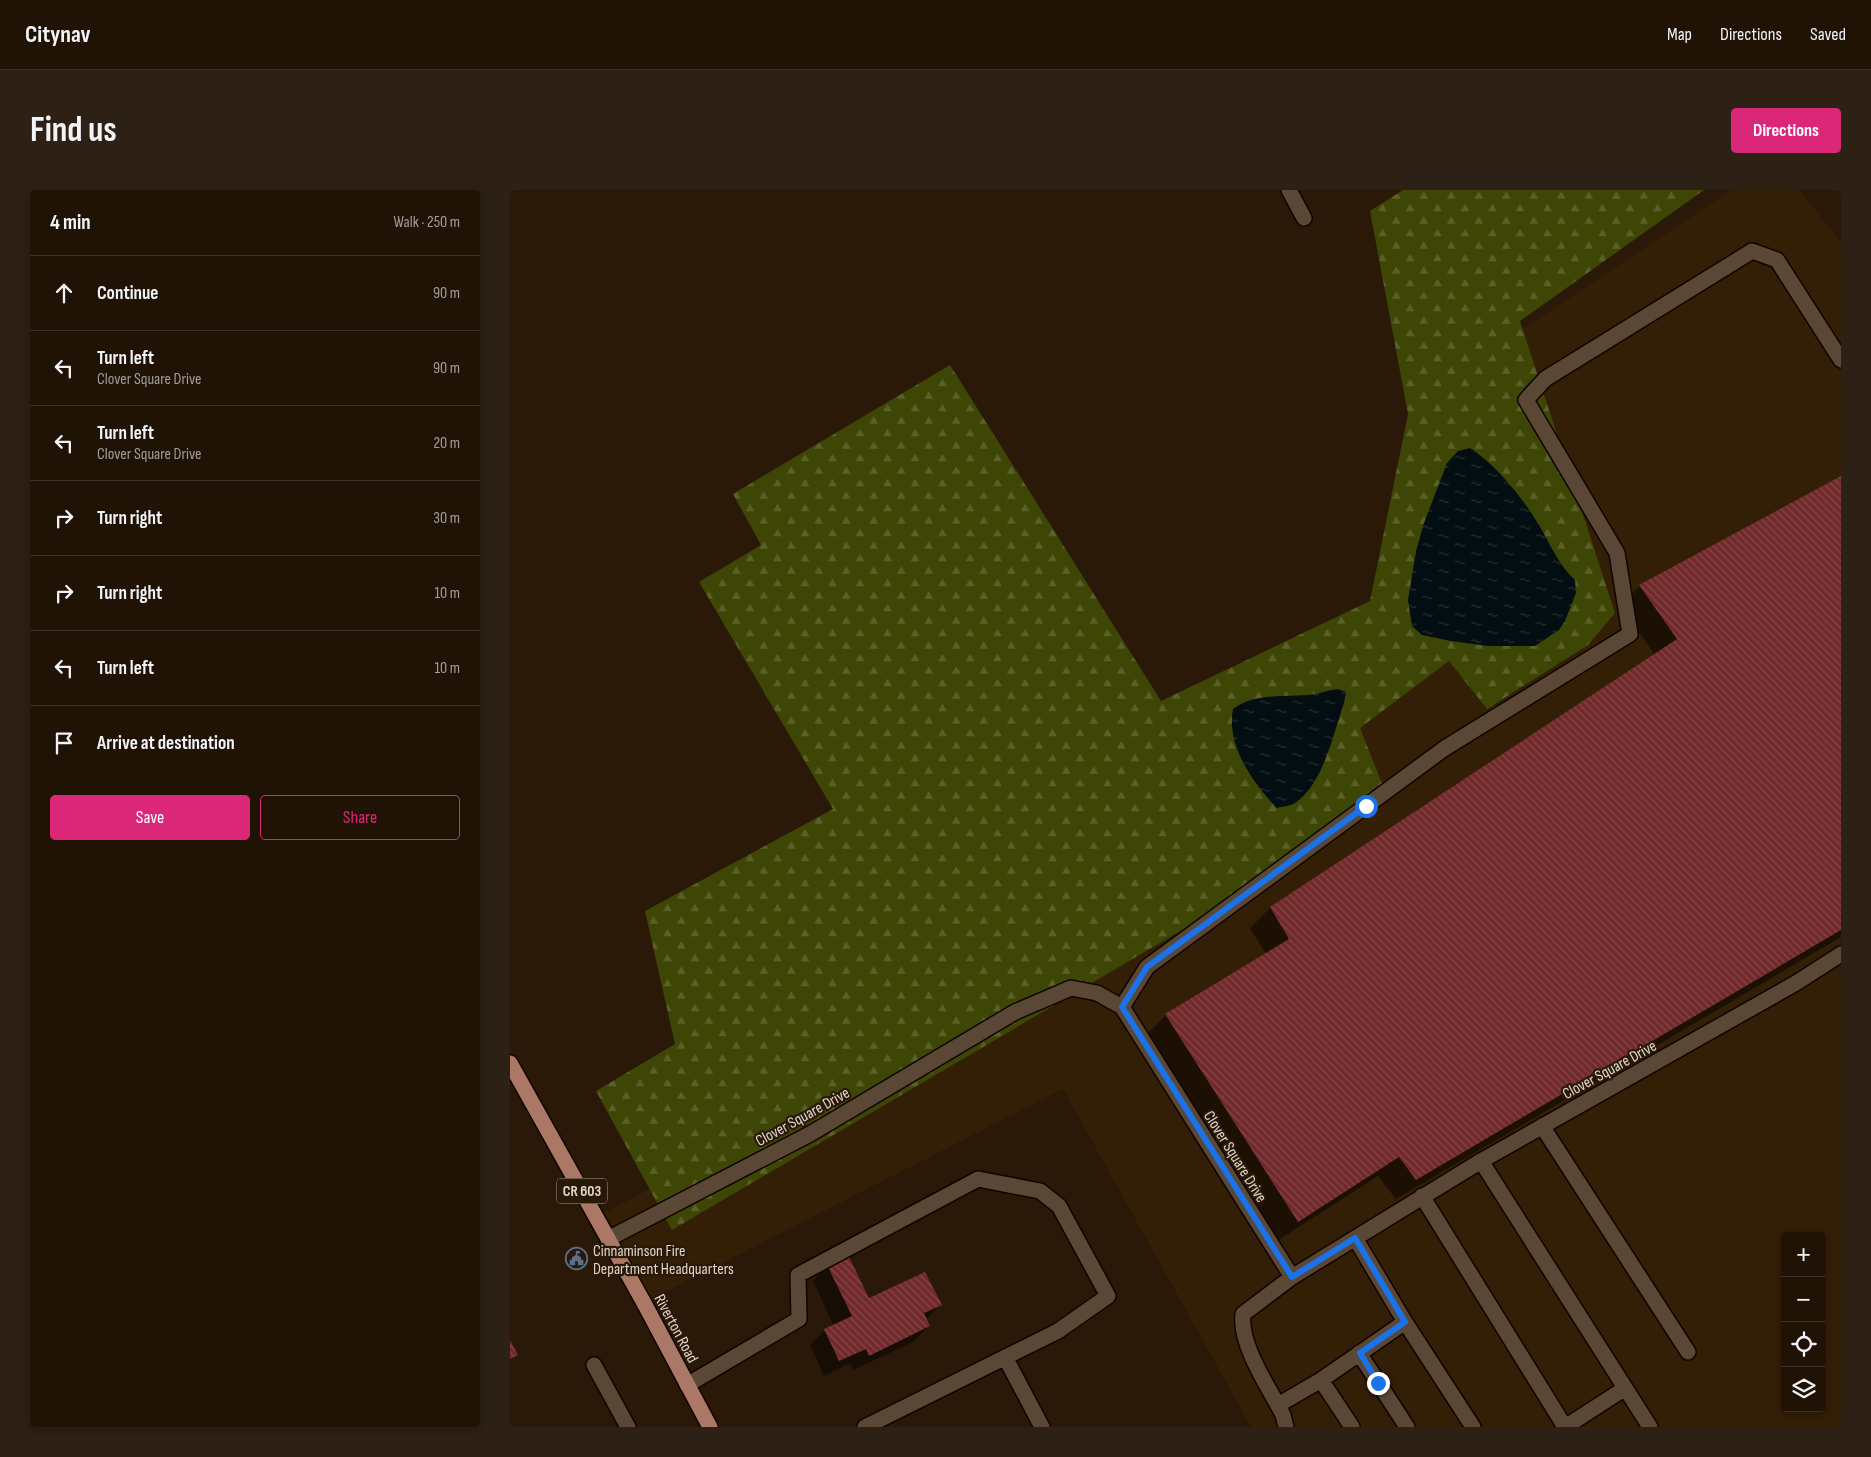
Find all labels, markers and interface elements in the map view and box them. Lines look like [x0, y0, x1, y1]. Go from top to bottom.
text: Citynav [25, 20, 91, 49]
text: Map [1667, 24, 1692, 45]
text: Directions [1720, 24, 1782, 45]
text: Saved [1810, 24, 1846, 45]
button: Directions [1731, 108, 1841, 153]
text: Find us [30, 109, 117, 152]
text: 4 min [50, 210, 91, 235]
text: Walk · 250 m [394, 213, 460, 232]
icon: ahead [50, 279, 78, 307]
text: Continue [97, 282, 158, 305]
text: 90 m [433, 284, 460, 303]
text: Turn left [97, 347, 154, 370]
icon: left [50, 354, 78, 382]
text: 90 m [433, 359, 460, 378]
text: Clover Square Drive [97, 370, 201, 389]
text: Turn left [97, 422, 154, 445]
icon: left [50, 429, 78, 457]
text: 20 m [433, 434, 460, 453]
text: Clover Square Drive [97, 445, 201, 464]
icon: right [50, 504, 78, 532]
text: Turn right [97, 507, 162, 530]
text: 30 m [433, 509, 460, 528]
icon: right [50, 579, 78, 607]
text: Turn right [97, 582, 162, 605]
text: 10 m [434, 584, 460, 603]
icon: left [50, 654, 78, 682]
text: Turn left [97, 657, 154, 680]
text: 10 m [434, 659, 460, 678]
icon: arrive [50, 729, 78, 757]
text: Arrive at destination [97, 732, 235, 755]
button: Save [50, 795, 250, 840]
button: Share [260, 795, 460, 840]
route start [1355, 795, 1378, 818]
street label: Clover Square Drive [1559, 1037, 1660, 1104]
street label: Clover Square Drive [752, 1084, 853, 1151]
street label: Clover Square Drive [1199, 1107, 1270, 1206]
road number: CR 603 [557, 1178, 607, 1204]
map controls [1781, 1232, 1826, 1412]
button: + [1781, 1232, 1826, 1277]
place label: Cinnaminson Fire Department Headquarters [593, 1242, 734, 1279]
public building icon: Cinnaminson Fire Department Headquarters [565, 1247, 589, 1271]
button: − [1781, 1277, 1826, 1322]
street label: Riverton Road [650, 1291, 702, 1366]
button: locate [1781, 1322, 1826, 1367]
button: layers [1781, 1367, 1826, 1412]
route end [1367, 1372, 1390, 1395]

